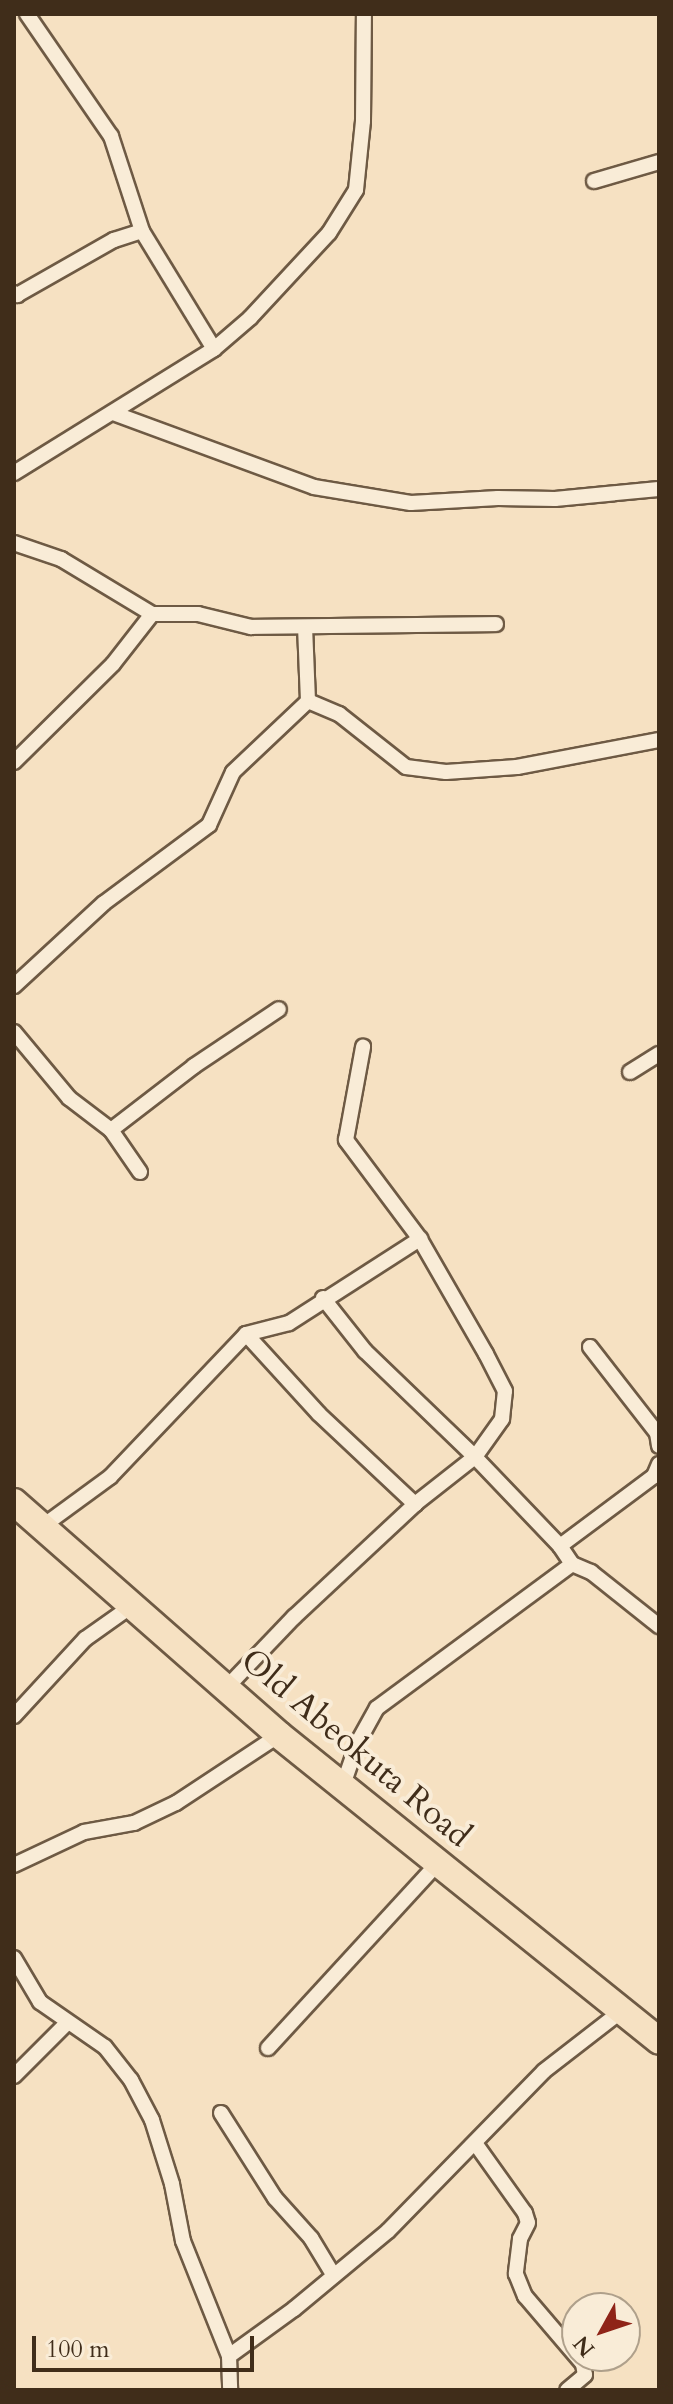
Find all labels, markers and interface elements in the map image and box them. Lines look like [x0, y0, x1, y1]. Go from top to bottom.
street label: Old Abeokuta Road [233, 1640, 479, 1856]
north arrow [561, 2292, 641, 2372]
scale bar [36, 2320, 258, 2370]
text: N [567, 2329, 602, 2363]
text: 100 m [46, 2333, 110, 2366]

